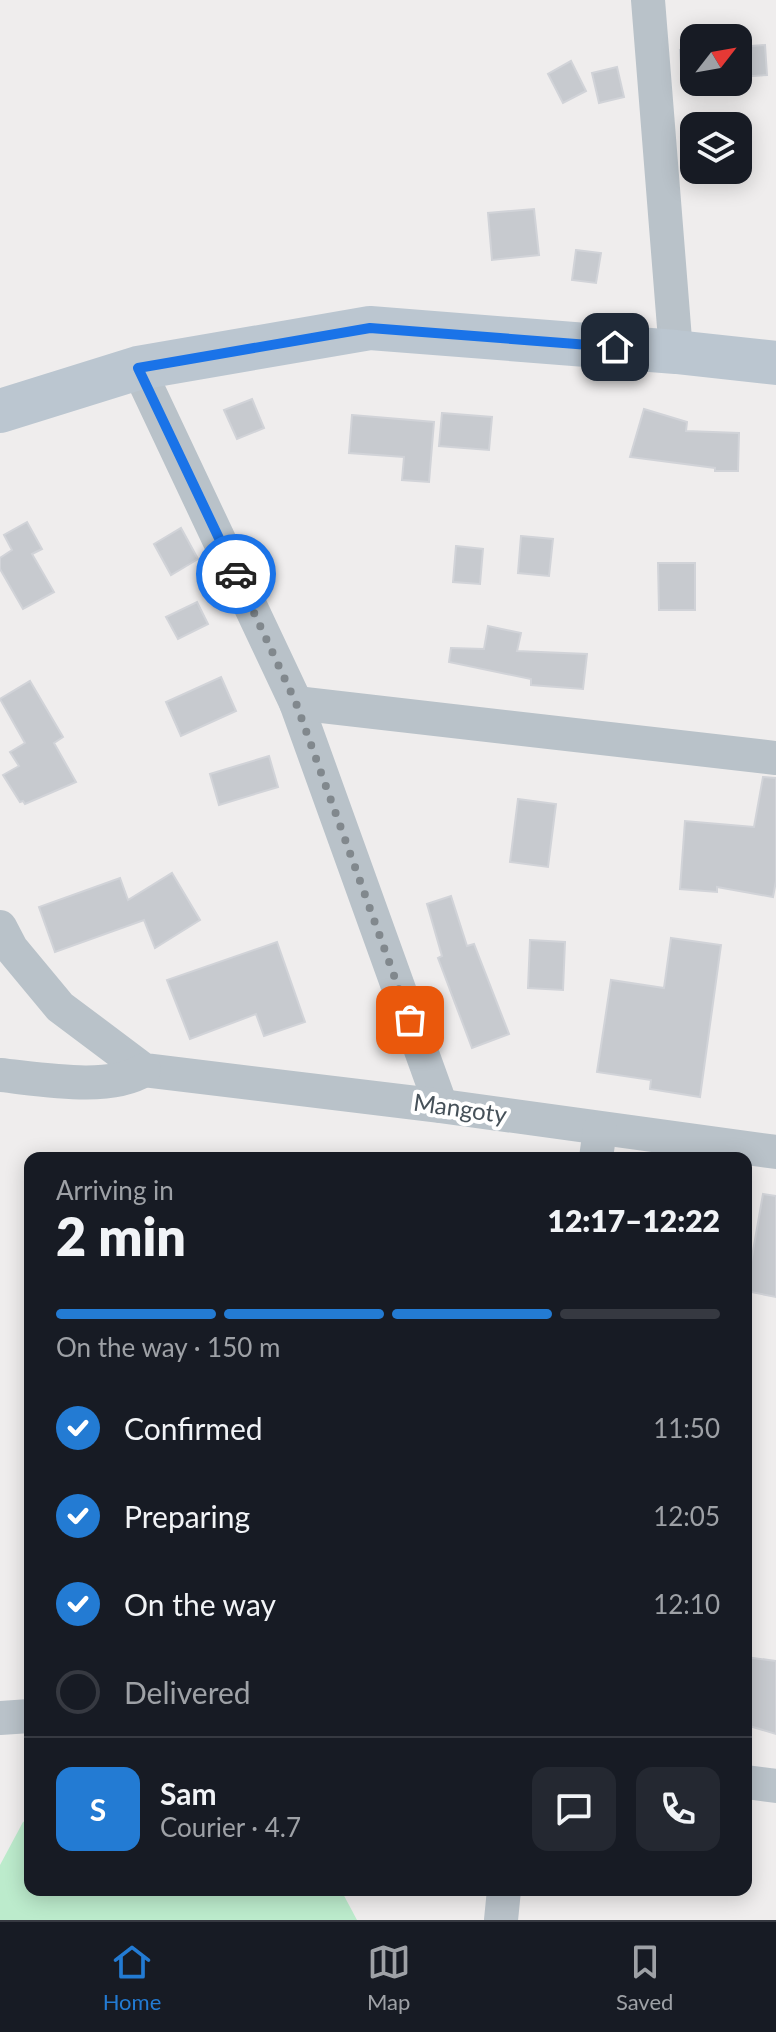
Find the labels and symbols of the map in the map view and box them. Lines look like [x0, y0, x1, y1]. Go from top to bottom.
north arrow [680, 24, 752, 96]
pin [581, 313, 649, 381]
courier [196, 534, 276, 614]
pin [376, 986, 444, 1054]
street label: Mangoty [412, 1087, 509, 1128]

